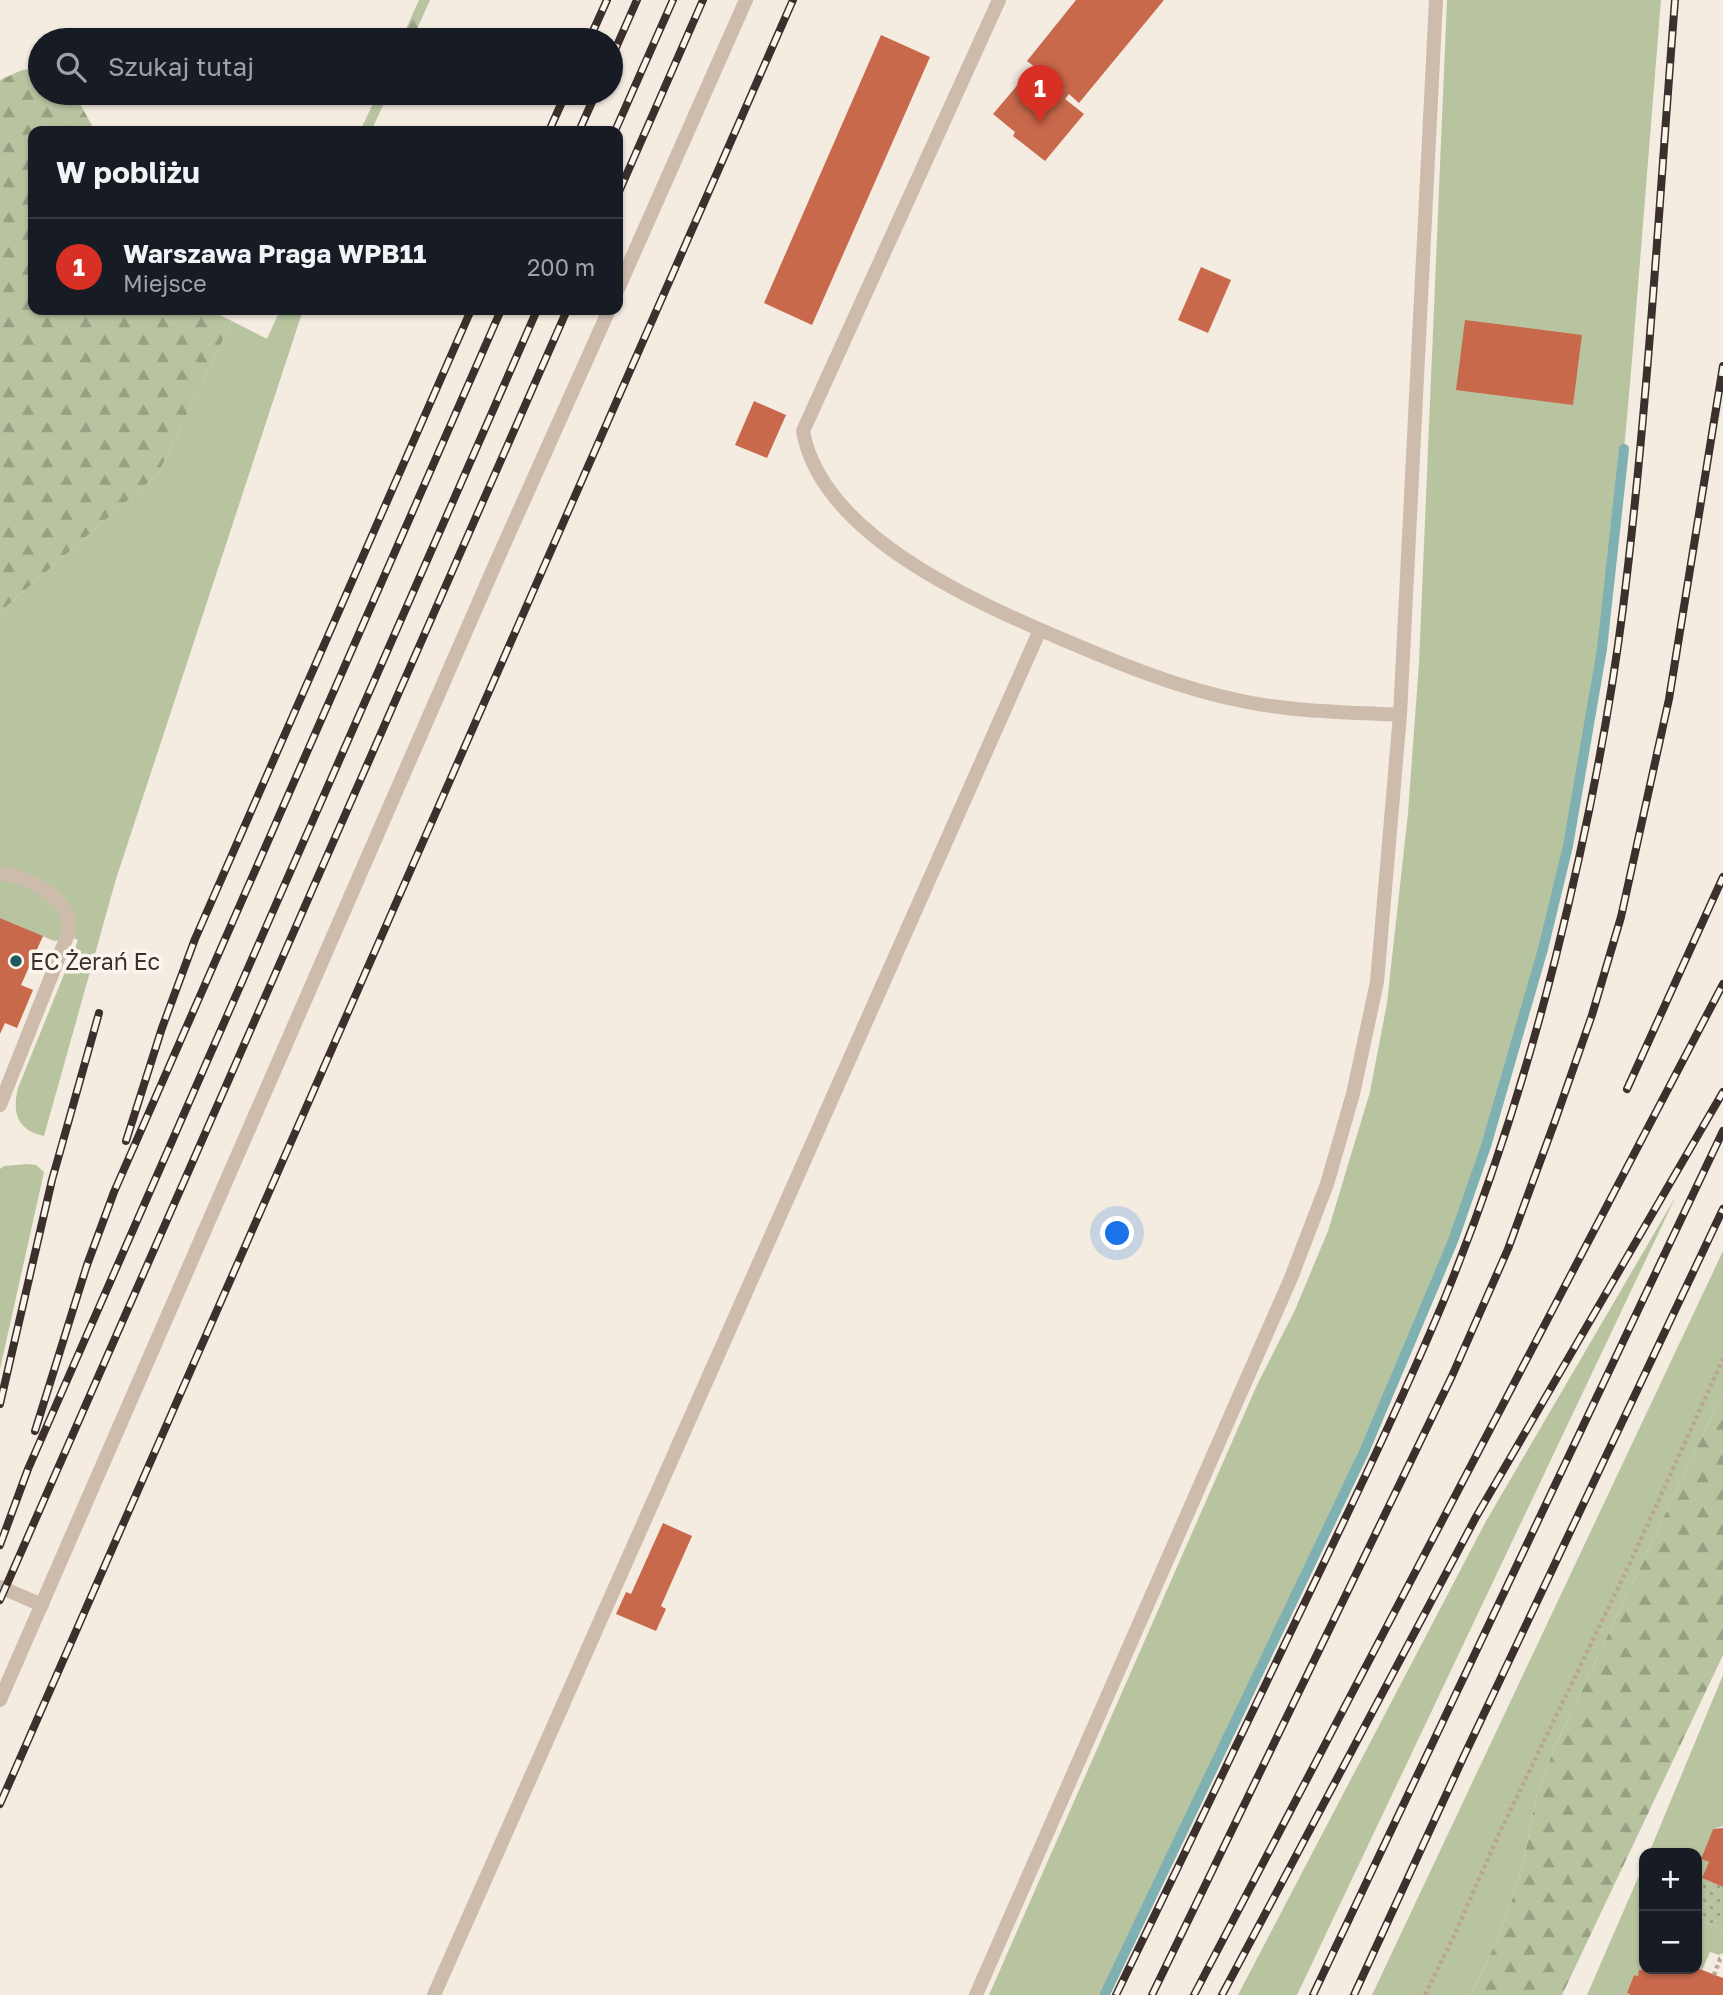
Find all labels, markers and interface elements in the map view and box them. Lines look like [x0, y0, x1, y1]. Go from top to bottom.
search box [28, 28, 623, 105]
icon: search [52, 48, 90, 86]
text: Szukaj tutaj [108, 51, 254, 82]
pin: 1 [1017, 65, 1063, 123]
text: W pobliżu [56, 154, 200, 190]
text: Warszawa Praga WPB11 [123, 238, 426, 269]
text: 1 [73, 253, 85, 281]
text: 200 m [527, 253, 595, 281]
text: Miejsce [123, 269, 207, 297]
place label: EC Żerań Ec [30, 947, 160, 975]
marker: EC Żerań Ec [8, 953, 24, 969]
your location [1100, 1216, 1134, 1250]
map controls [1639, 1848, 1702, 1974]
button: + [1639, 1848, 1702, 1911]
button: − [1639, 1911, 1702, 1974]

